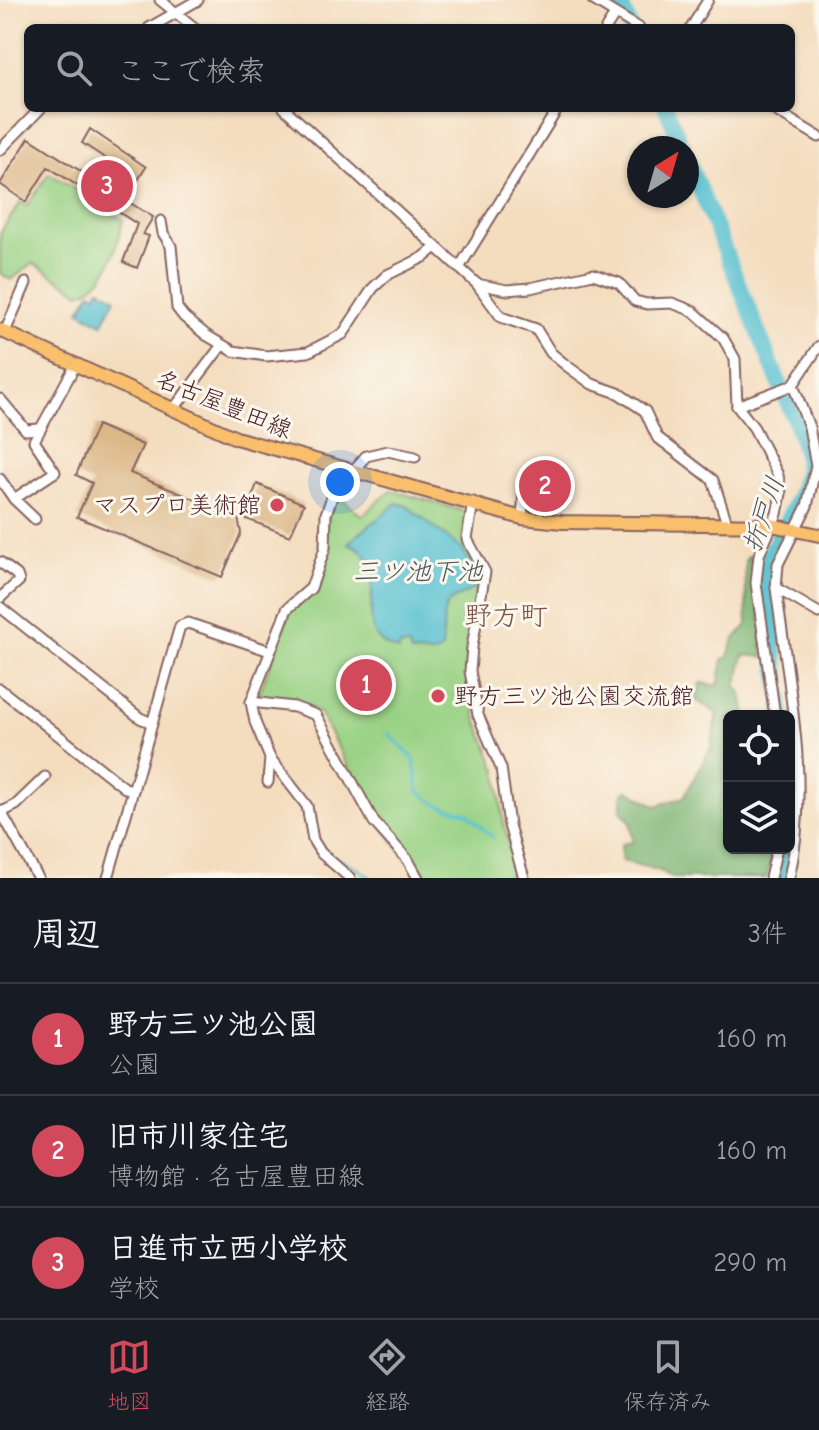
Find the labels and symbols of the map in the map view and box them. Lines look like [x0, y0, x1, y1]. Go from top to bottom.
north arrow [627, 136, 699, 208]
pin: 3 [81, 156, 133, 216]
street label: 名古屋豊田線 [152, 364, 296, 444]
pin: 2 [519, 456, 571, 516]
your location [320, 462, 360, 502]
water label: 折戸川 [737, 473, 791, 556]
place label: マスプロ美術館 [93, 491, 261, 519]
marker: マスプロ美術館 [268, 496, 286, 514]
water label: 三ツ池下池 [353, 557, 484, 587]
district label: 野方町 [464, 600, 548, 632]
pin: 1 [340, 655, 392, 715]
place label: 野方三ツ池公園交流館 [454, 682, 694, 710]
marker: 野方三ツ池公園交流館 [429, 687, 447, 705]

